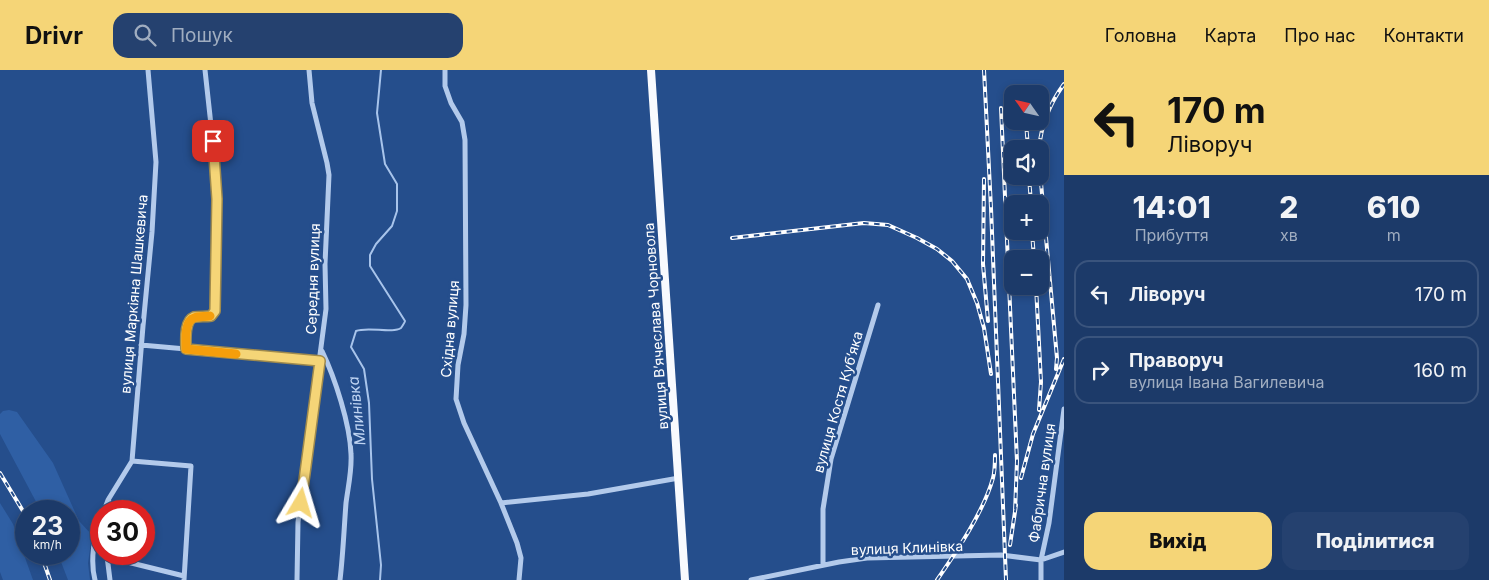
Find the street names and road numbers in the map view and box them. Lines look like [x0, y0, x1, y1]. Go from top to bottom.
street label: вулиця Маркіяна Шашкевича [116, 194, 151, 394]
street label: вулиця Вʼячеслава Чорновола [640, 222, 671, 430]
street label: Середня вулиця [302, 223, 323, 335]
street label: Східна вулиця [437, 280, 462, 378]
street label: вулиця Костя Кубʼяка [809, 329, 866, 475]
street label: Фабрична вулиця [1025, 422, 1058, 544]
street label: вулиця Клинівка [851, 537, 963, 558]

